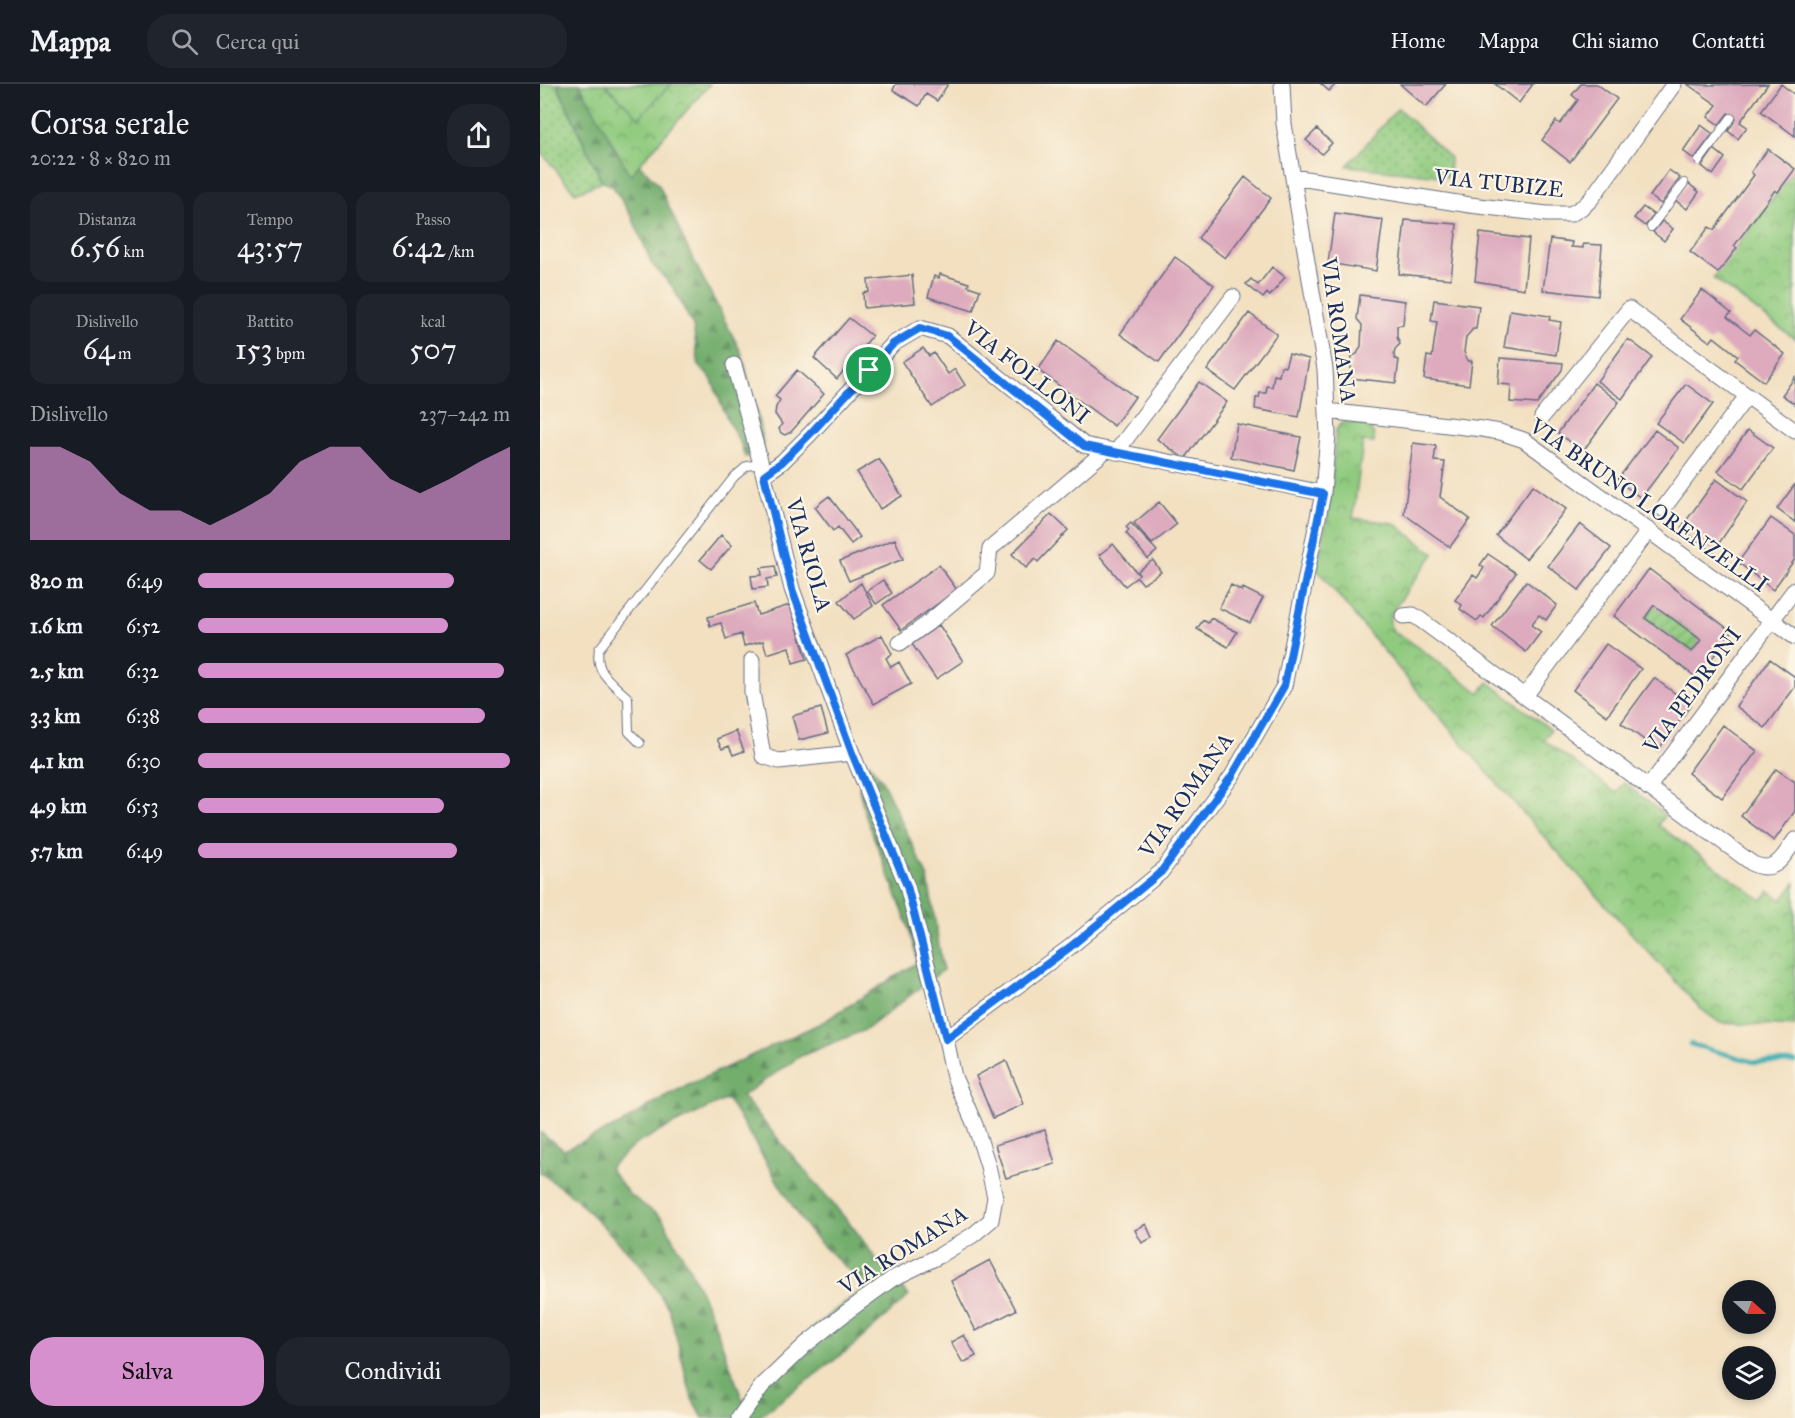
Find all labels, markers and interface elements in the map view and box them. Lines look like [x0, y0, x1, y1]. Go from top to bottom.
search box [147, 14, 567, 68]
text: Mappa [30, 24, 111, 59]
icon: search [168, 25, 201, 58]
text: Cerca qui [216, 28, 299, 55]
text: Home [1391, 28, 1445, 54]
text: Mappa [1478, 28, 1539, 54]
text: Chi siamo [1572, 28, 1659, 54]
text: Contatti [1692, 28, 1765, 54]
text: Corsa serale [30, 103, 189, 143]
button: share [447, 104, 510, 167]
text: 20:22 · 8 × 820 m [30, 146, 171, 170]
street label: VIA TUBIZE [1432, 163, 1565, 203]
text: Distanza [78, 210, 136, 229]
text: Tempo [247, 210, 293, 229]
text: Passo [415, 210, 451, 229]
text: 6.56 [70, 229, 120, 265]
text: 43:57 [237, 229, 303, 265]
text: 6:42 [391, 229, 446, 265]
text: km [120, 242, 144, 261]
text: /km [446, 242, 475, 261]
street label: VIA ROMANA [1315, 255, 1363, 405]
text: Dislivello [76, 312, 138, 331]
text: Battito [247, 312, 293, 331]
text: kcal [420, 312, 446, 331]
street label: VIA FOLLONI [958, 314, 1095, 430]
text: 64 [83, 331, 115, 367]
text: 153 [235, 331, 272, 367]
text: 507 [409, 331, 457, 367]
text: m [115, 344, 132, 363]
text: bpm [272, 344, 305, 363]
pin [843, 344, 894, 395]
icon: arrive [852, 353, 885, 386]
text: Dislivello [30, 402, 108, 426]
text: 237–242 m [419, 402, 510, 426]
street label: VIA BRUNO LORENZELLI [1524, 412, 1773, 598]
street label: VIA RIOLA [780, 494, 838, 615]
text: 820 m [30, 569, 83, 593]
text: 6:49 [126, 569, 163, 593]
text: 1.6 km [30, 614, 83, 638]
text: 6:52 [126, 614, 160, 638]
street label: VIA PEDRONI [1637, 622, 1747, 759]
text: 2.5 km [30, 659, 84, 683]
text: 6:32 [126, 659, 159, 683]
text: 3.3 km [30, 704, 81, 728]
text: 6:38 [126, 704, 160, 728]
street label: VIA ROMANA [1132, 727, 1239, 864]
text: 4.1 km [30, 749, 84, 773]
text: 6:30 [126, 749, 161, 773]
text: 4.9 km [30, 794, 87, 818]
text: 6:53 [126, 794, 159, 818]
text: 5.7 km [30, 839, 83, 863]
text: 6:49 [126, 839, 163, 863]
street label: VIA ROMANA [833, 1200, 972, 1301]
north arrow [1722, 1280, 1776, 1334]
map controls [1722, 1280, 1776, 1400]
button: Salva [30, 1337, 264, 1406]
button: Condividi [276, 1337, 510, 1406]
button: layers [1722, 1346, 1776, 1400]

